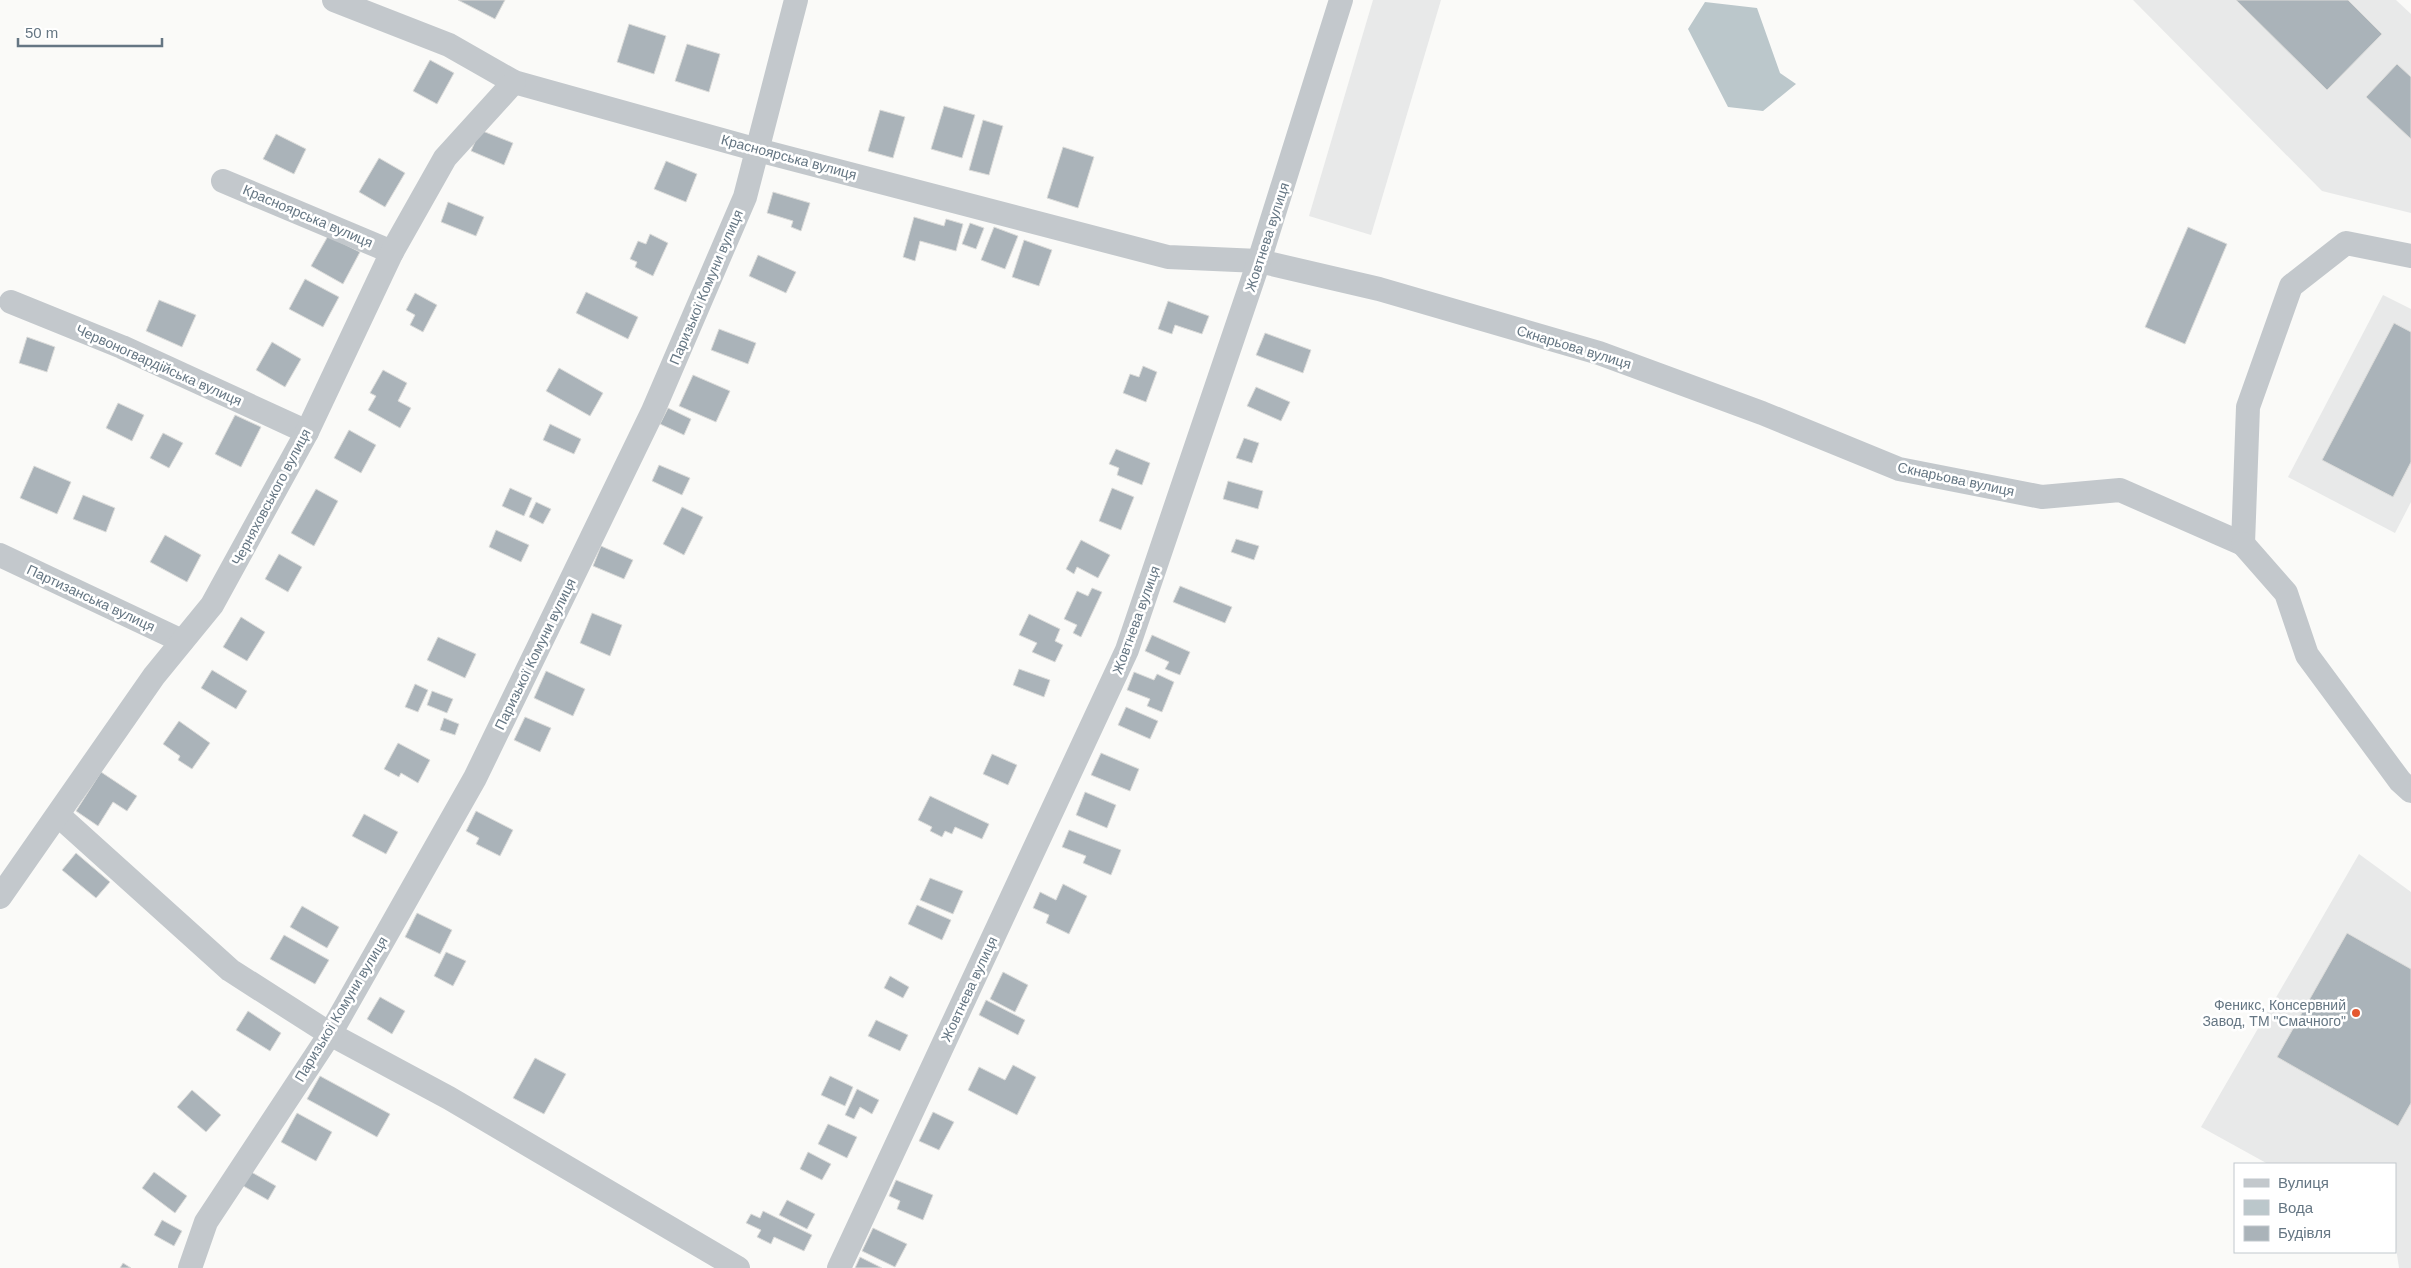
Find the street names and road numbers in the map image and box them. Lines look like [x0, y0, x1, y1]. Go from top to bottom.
street label: Красноярська вулиця [720, 131, 858, 183]
street label: Жовтнева вулиця [1242, 180, 1292, 294]
street label: Красноярська вулиця [241, 181, 375, 251]
street label: Паризької Комуни вулиця [666, 207, 746, 367]
street label: Червоногвардійська вулиця [74, 321, 244, 409]
street label: Скнарьова вулиця [1515, 322, 1633, 372]
street label: Черняховського вулиця [228, 426, 314, 568]
street label: Скнарьова вулиця [1896, 459, 2016, 499]
street label: Партизанська вулиця [24, 561, 158, 635]
street label: Жовтнева вулиця [1109, 564, 1163, 676]
street label: Паризької Комуни вулиця [491, 576, 579, 732]
street label: Паризької Комуни вулиця [291, 933, 391, 1085]
street label: Жовтнева вулиця [938, 934, 1000, 1044]

